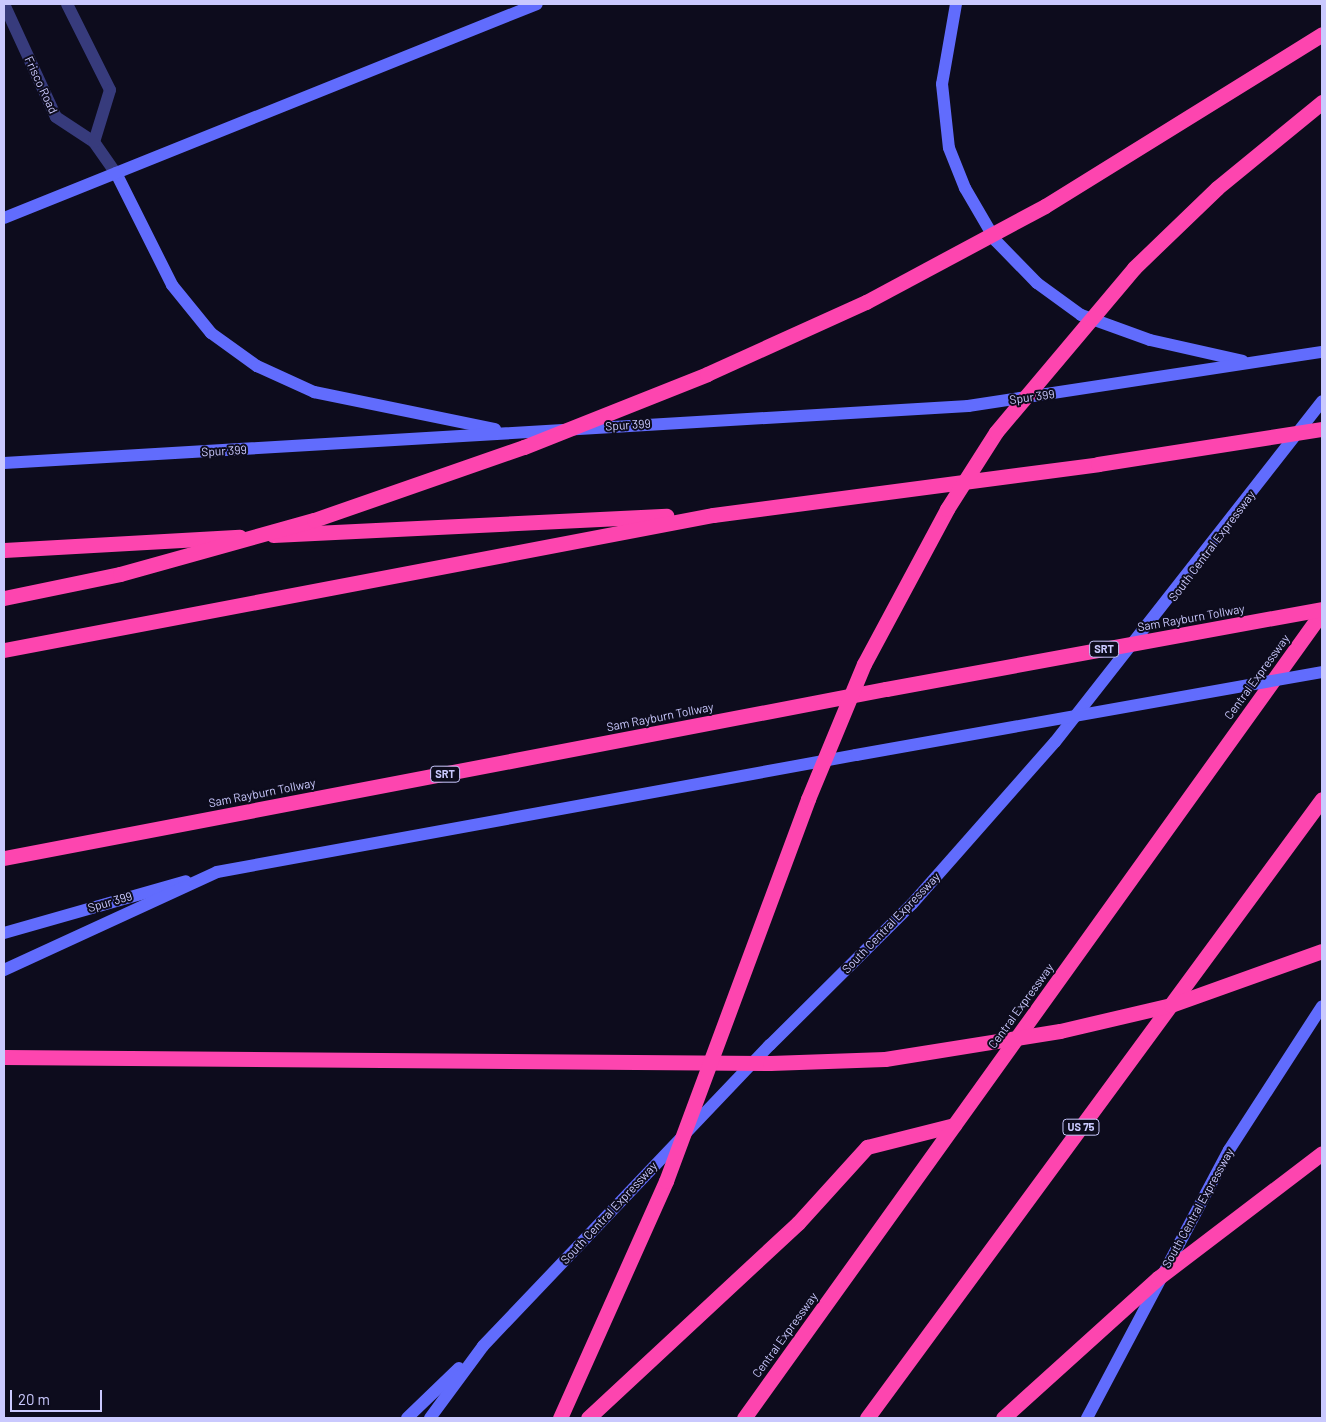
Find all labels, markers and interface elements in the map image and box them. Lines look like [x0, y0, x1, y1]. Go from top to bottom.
street label: Frisco Road [21, 54, 61, 116]
street label: Spur 399 [1008, 387, 1056, 407]
street label: Spur 399 [605, 416, 651, 434]
street label: Spur 399 [201, 443, 247, 459]
street label: South Central Expressway [1166, 488, 1258, 604]
street label: Sam Rayburn Tollway [1136, 601, 1246, 635]
street label: Central Expressway [1221, 632, 1293, 722]
road number: SRT [1089, 641, 1119, 658]
street label: Sam Rayburn Tollway [605, 700, 715, 734]
road number: SRT [430, 766, 460, 782]
street label: Sam Rayburn Tollway [207, 776, 317, 810]
street label: South Central Expressway [839, 870, 943, 976]
street label: Spur 399 [86, 889, 134, 915]
street label: Central Expressway [985, 961, 1057, 1051]
road number: US 75 [1062, 1118, 1100, 1136]
street label: South Central Expressway [1159, 1146, 1237, 1270]
street label: South Central Expressway [558, 1159, 660, 1267]
street label: Central Expressway [749, 1290, 821, 1380]
scale bar [12, 1380, 105, 1412]
text: 20 m [18, 1390, 50, 1408]

